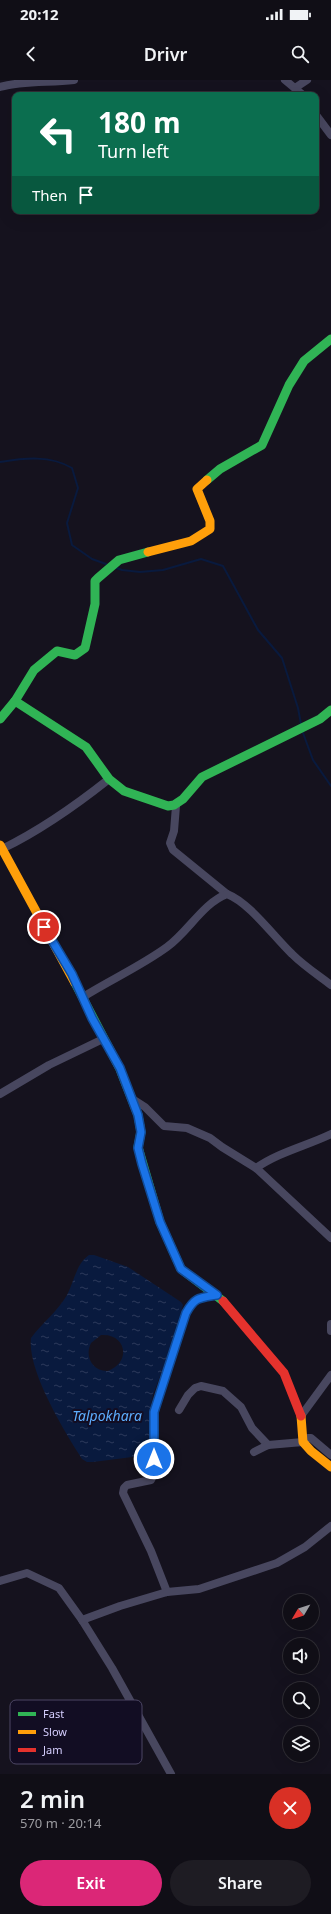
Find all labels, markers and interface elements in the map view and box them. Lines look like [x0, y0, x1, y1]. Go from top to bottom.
text: 20:12 [20, 4, 59, 24]
text: Drivr [144, 42, 187, 66]
icon: back [20, 43, 42, 65]
icon: search [289, 43, 311, 65]
text: 180 m [98, 103, 181, 141]
icon: left [32, 108, 84, 160]
text: Turn left [98, 139, 169, 163]
icon: arrive [75, 184, 97, 206]
text: Then [32, 185, 67, 205]
pin [27, 910, 61, 944]
icon: arrive [33, 916, 55, 938]
water label: Talpokhara [72, 1406, 142, 1425]
position arrow [133, 1438, 175, 1480]
north arrow [283, 1594, 319, 1630]
map controls [283, 1594, 319, 1762]
button: sound [283, 1638, 319, 1674]
button: search [283, 1682, 319, 1718]
legend [10, 1700, 142, 1764]
text: Fast [43, 1706, 64, 1721]
text: Slow [43, 1724, 67, 1739]
button: layers [283, 1726, 319, 1762]
text: Jam [42, 1742, 62, 1757]
text: 2 min [20, 1782, 85, 1815]
button: close [269, 1787, 311, 1829]
text: 570 m · 20:14 [20, 1814, 101, 1832]
button: Exit [20, 1860, 162, 1906]
button: Share [170, 1860, 311, 1906]

